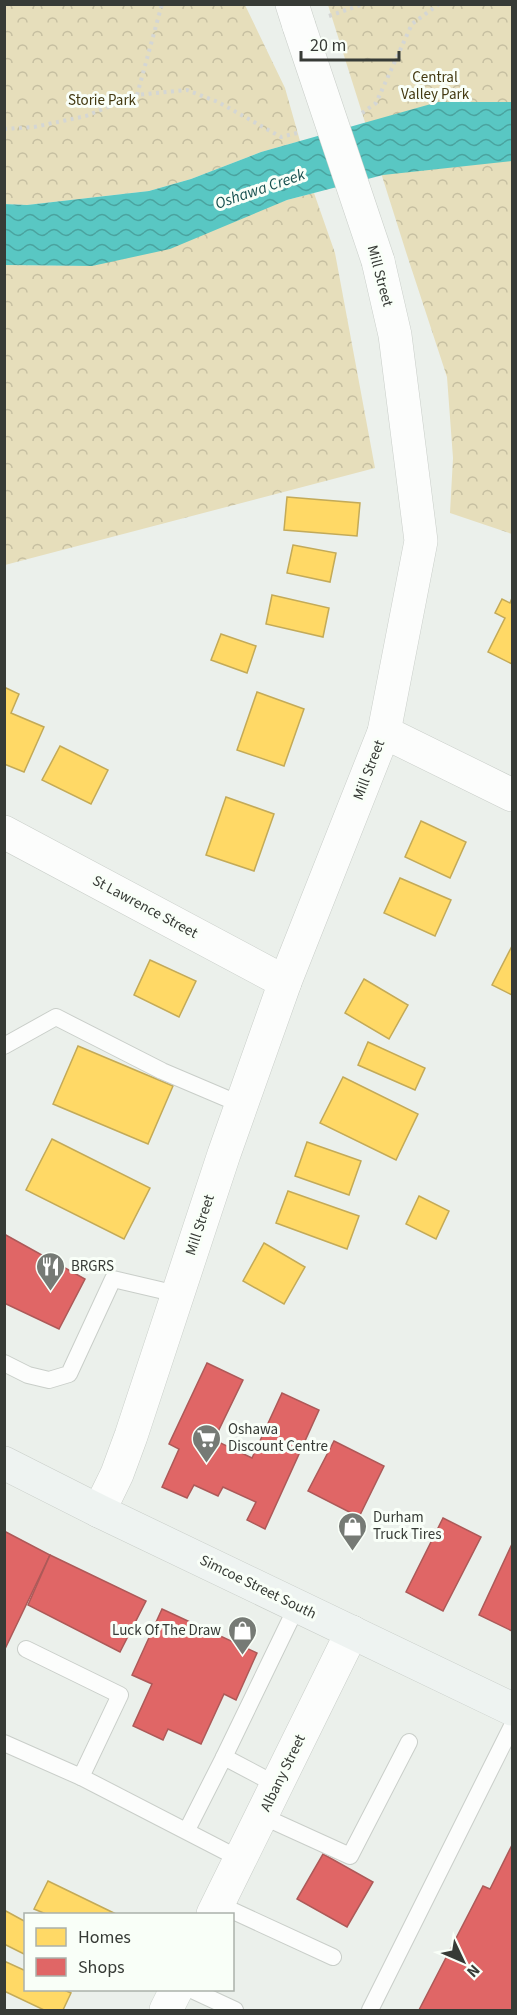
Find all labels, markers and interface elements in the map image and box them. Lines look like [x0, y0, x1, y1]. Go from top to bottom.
scale bar [301, 24, 398, 62]
text: 20 m [310, 33, 346, 58]
park label: Central Valley Park [401, 67, 470, 105]
park label: Storie Park [68, 90, 137, 111]
water label: Oshawa Creek [212, 163, 308, 215]
street label: Mill Street [362, 243, 398, 309]
street label: Mill Street [348, 737, 390, 803]
street label: St Lawrence Street [89, 870, 201, 944]
street label: Mill Street [180, 1192, 220, 1258]
restaurant icon: BRGRS [34, 1250, 66, 1292]
place label: BRGRS [71, 1256, 114, 1277]
place label: Oshawa Discount Centre [228, 1419, 328, 1457]
supermarket icon: Oshawa Discount Centre [191, 1422, 223, 1464]
place label: Durham Truck Tires [373, 1507, 442, 1545]
shop icon: Durham Truck Tires [336, 1510, 368, 1552]
street label: Simcoe Street South [196, 1550, 320, 1624]
shop icon: Luck Of The Draw [226, 1614, 258, 1656]
place label: Luck Of The Draw [112, 1620, 221, 1641]
street label: Albany Street [255, 1731, 311, 1815]
legend [24, 1913, 234, 1991]
text: Homes [78, 1925, 131, 1950]
north arrow [433, 1931, 493, 1991]
text: Shops [78, 1955, 125, 1980]
text: N [461, 1959, 485, 1982]

